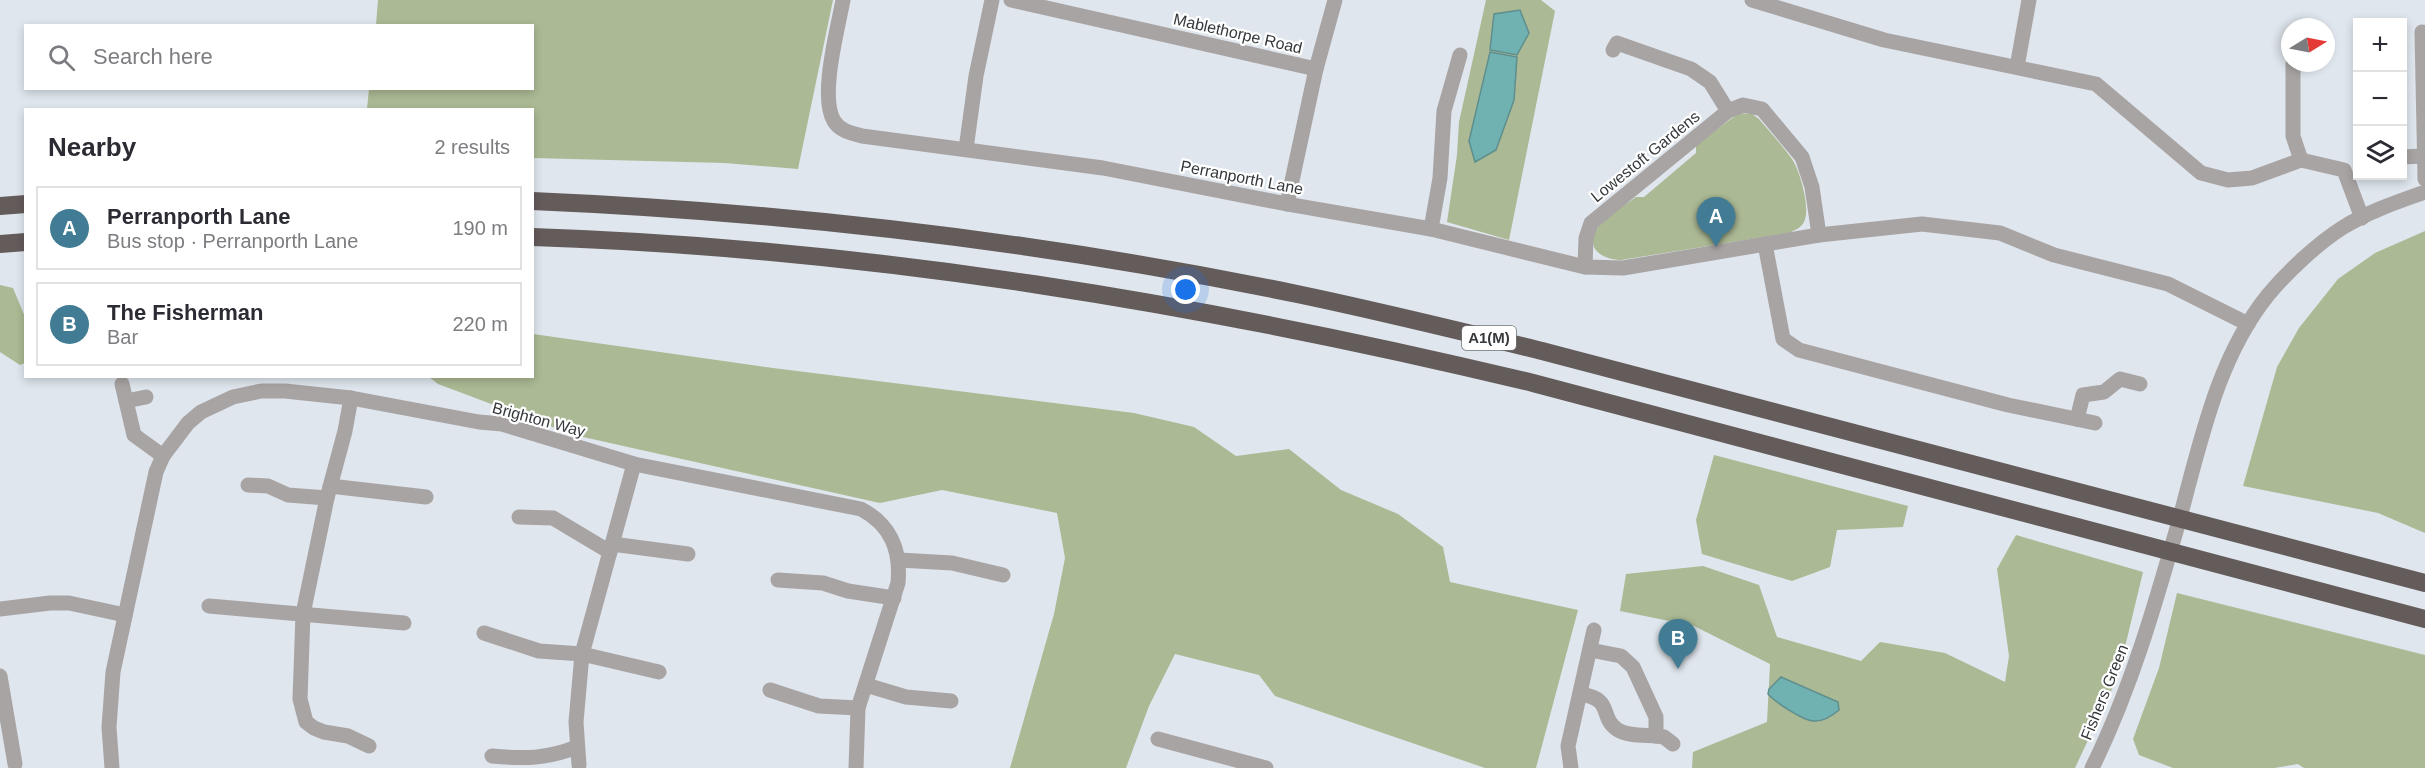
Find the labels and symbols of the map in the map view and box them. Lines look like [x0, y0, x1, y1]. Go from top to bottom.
street label: Mablethorpe Road [1172, 10, 1304, 57]
north arrow [2281, 18, 2335, 72]
street label: Lowestoft Gardens [1588, 108, 1703, 205]
street label: Perranporth Lane [1179, 157, 1305, 198]
pin: A [1696, 198, 1736, 247]
your location [1171, 275, 1200, 304]
road number: A1(M) [1462, 326, 1516, 350]
street label: Brighton Way [491, 399, 587, 440]
pin: B [1658, 620, 1698, 669]
street label: Fishers Green [2078, 642, 2131, 742]

